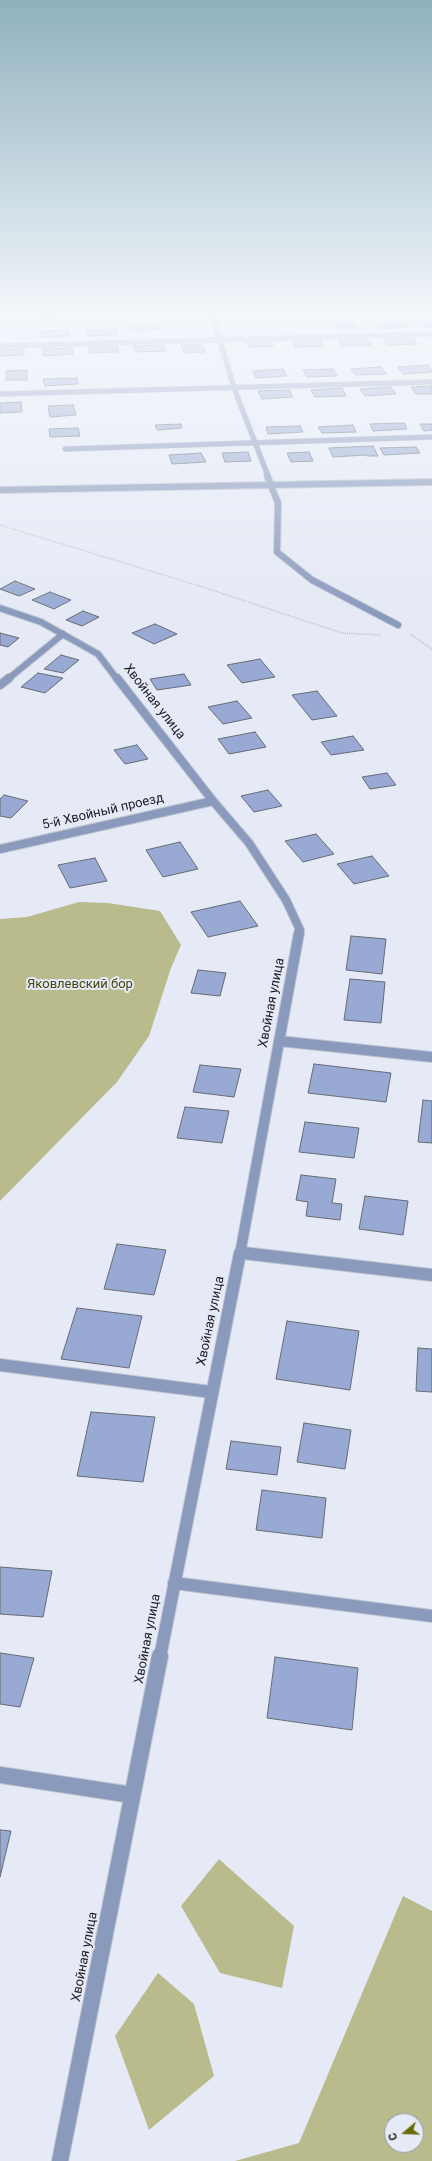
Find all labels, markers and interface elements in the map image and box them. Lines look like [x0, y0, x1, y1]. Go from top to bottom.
street label: Хвойная улица [120, 661, 188, 743]
street label: 5-й Хвойный проезд [41, 790, 165, 834]
street label: Хвойная улица [256, 957, 288, 1049]
park label: Яковлевский бор [27, 977, 133, 993]
street label: Хвойная улица [194, 1275, 228, 1367]
street label: Хвойная улица [132, 1593, 164, 1685]
street label: Хвойная улица [69, 1911, 101, 2003]
north arrow [384, 2113, 424, 2153]
text: С [386, 2131, 400, 2142]

